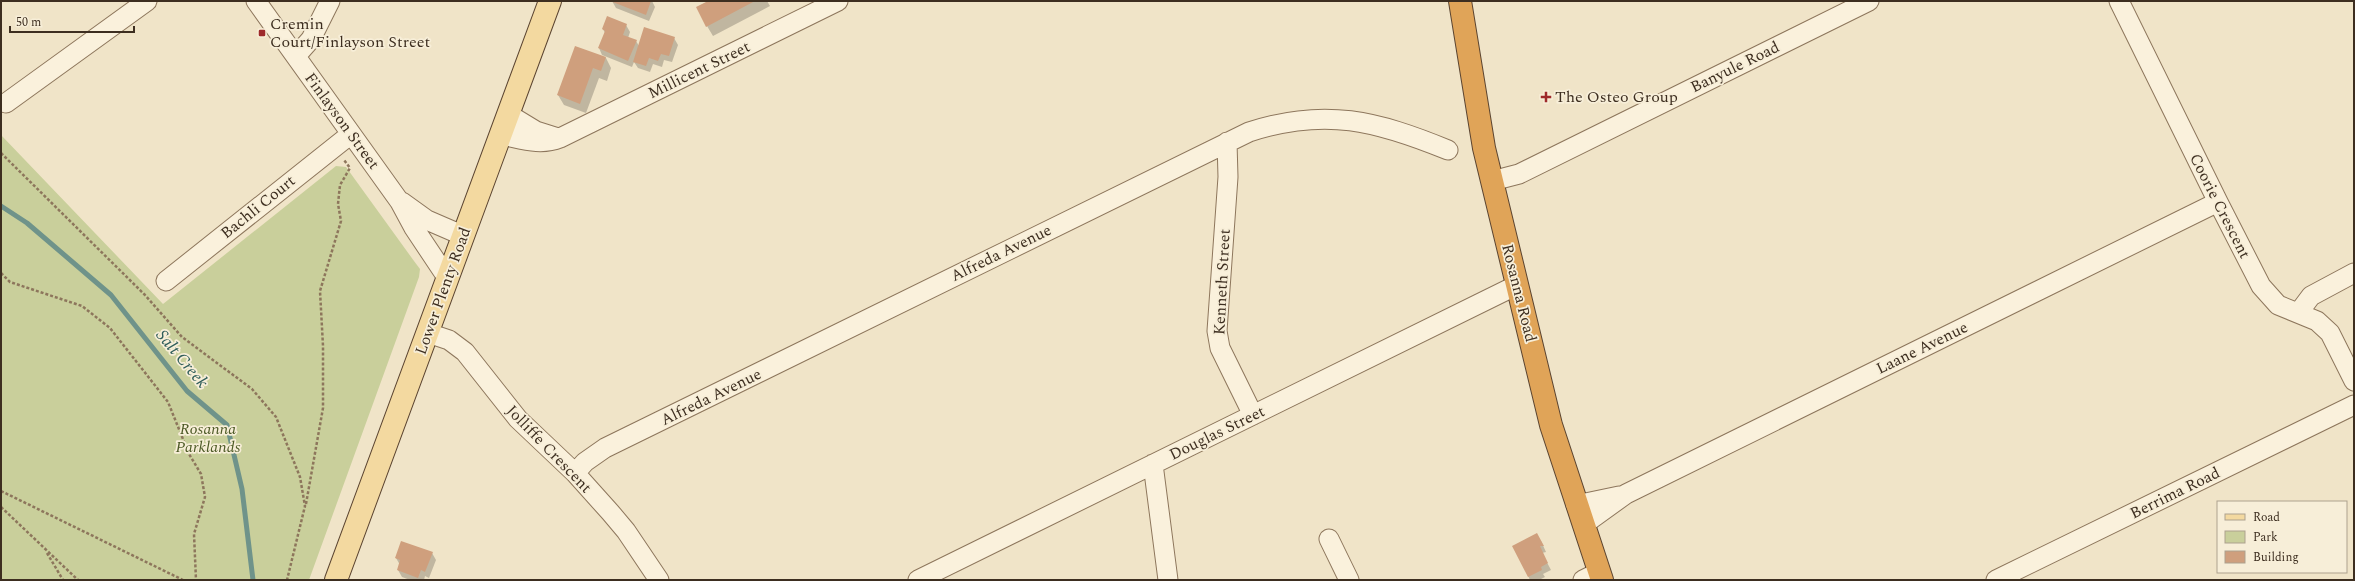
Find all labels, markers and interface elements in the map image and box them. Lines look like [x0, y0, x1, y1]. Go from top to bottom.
scale bar [10, 8, 134, 34]
place label: Cremin Court/Finlayson Street [270, 12, 431, 54]
text: 50 m [16, 13, 41, 32]
marker: Cremin Court/Finlayson Street [257, 28, 267, 38]
street label: Millicent Street [644, 35, 755, 105]
street label: Banyule Road [1686, 35, 1784, 99]
street label: Finlayson Street [299, 67, 386, 175]
place label: The Osteo Group [1555, 85, 1678, 109]
marker: The Osteo Group [1540, 91, 1552, 103]
street label: Coorie Crescent [2183, 149, 2257, 263]
street label: Bachli Court [215, 169, 301, 245]
street label: Alfreda Avenue [946, 218, 1056, 288]
street label: Lower Plenty Road [409, 224, 477, 358]
street label: Kenneth Street [1207, 228, 1237, 336]
street label: Rosanna Road [1495, 241, 1543, 345]
street label: Laane Avenue [1872, 315, 1972, 381]
water label: Salt Creek [149, 324, 215, 394]
street label: Alfreda Avenue [656, 362, 766, 432]
street label: Jolliffe Crescent [501, 399, 598, 499]
street label: Douglas Street [1165, 399, 1269, 467]
park label: Rosanna Parklands [176, 417, 241, 459]
street label: Berrima Road [2126, 461, 2224, 525]
legend [2217, 501, 2347, 573]
text: Road [2253, 508, 2280, 527]
text: Park [2253, 528, 2278, 547]
text: Building [2253, 548, 2299, 567]

